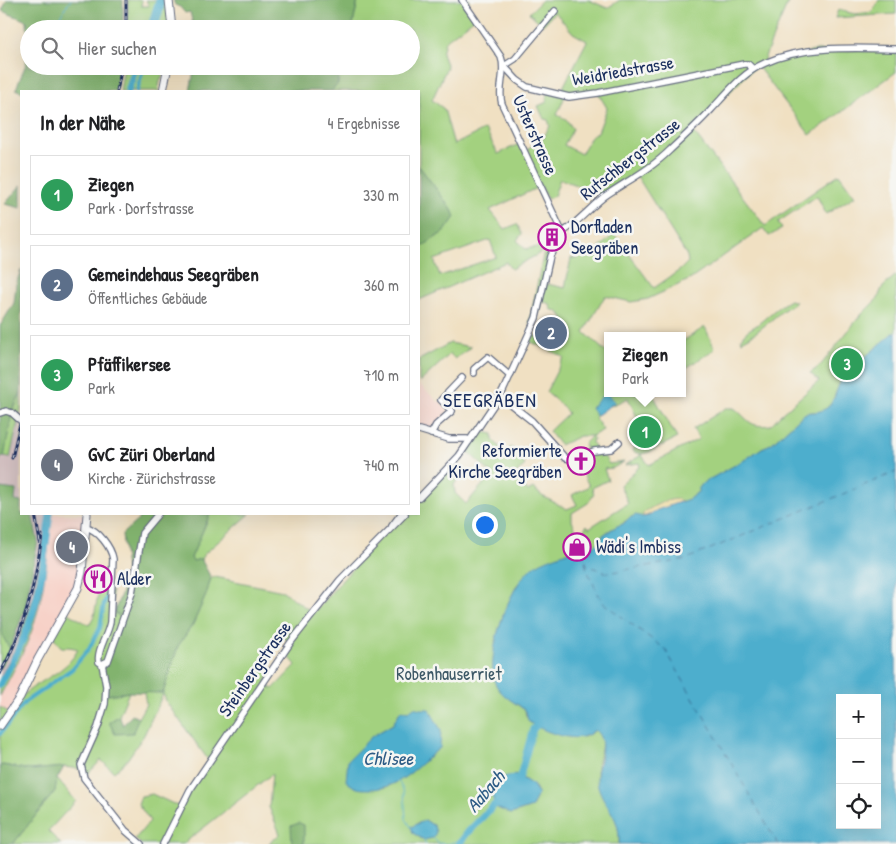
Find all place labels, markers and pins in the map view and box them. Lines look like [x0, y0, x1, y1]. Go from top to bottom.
place label: Dorfladen Seegräben [571, 214, 638, 260]
building icon: Dorfladen Seegräben [537, 222, 567, 252]
pin: 2 [535, 314, 567, 352]
pin: 3 [831, 345, 863, 383]
pin: 1 [629, 413, 661, 451]
place label: Reformierte Kirche Seegräben [448, 438, 562, 484]
church icon: Reformierte Kirche Seegräben [566, 446, 596, 476]
pin: 4 [56, 528, 88, 566]
shop icon: Wädi's Imbiss [562, 532, 592, 562]
place label: Wädi's Imbiss [596, 534, 681, 559]
restaurant icon: Alder [83, 564, 113, 594]
place label: Alder [117, 566, 152, 591]

